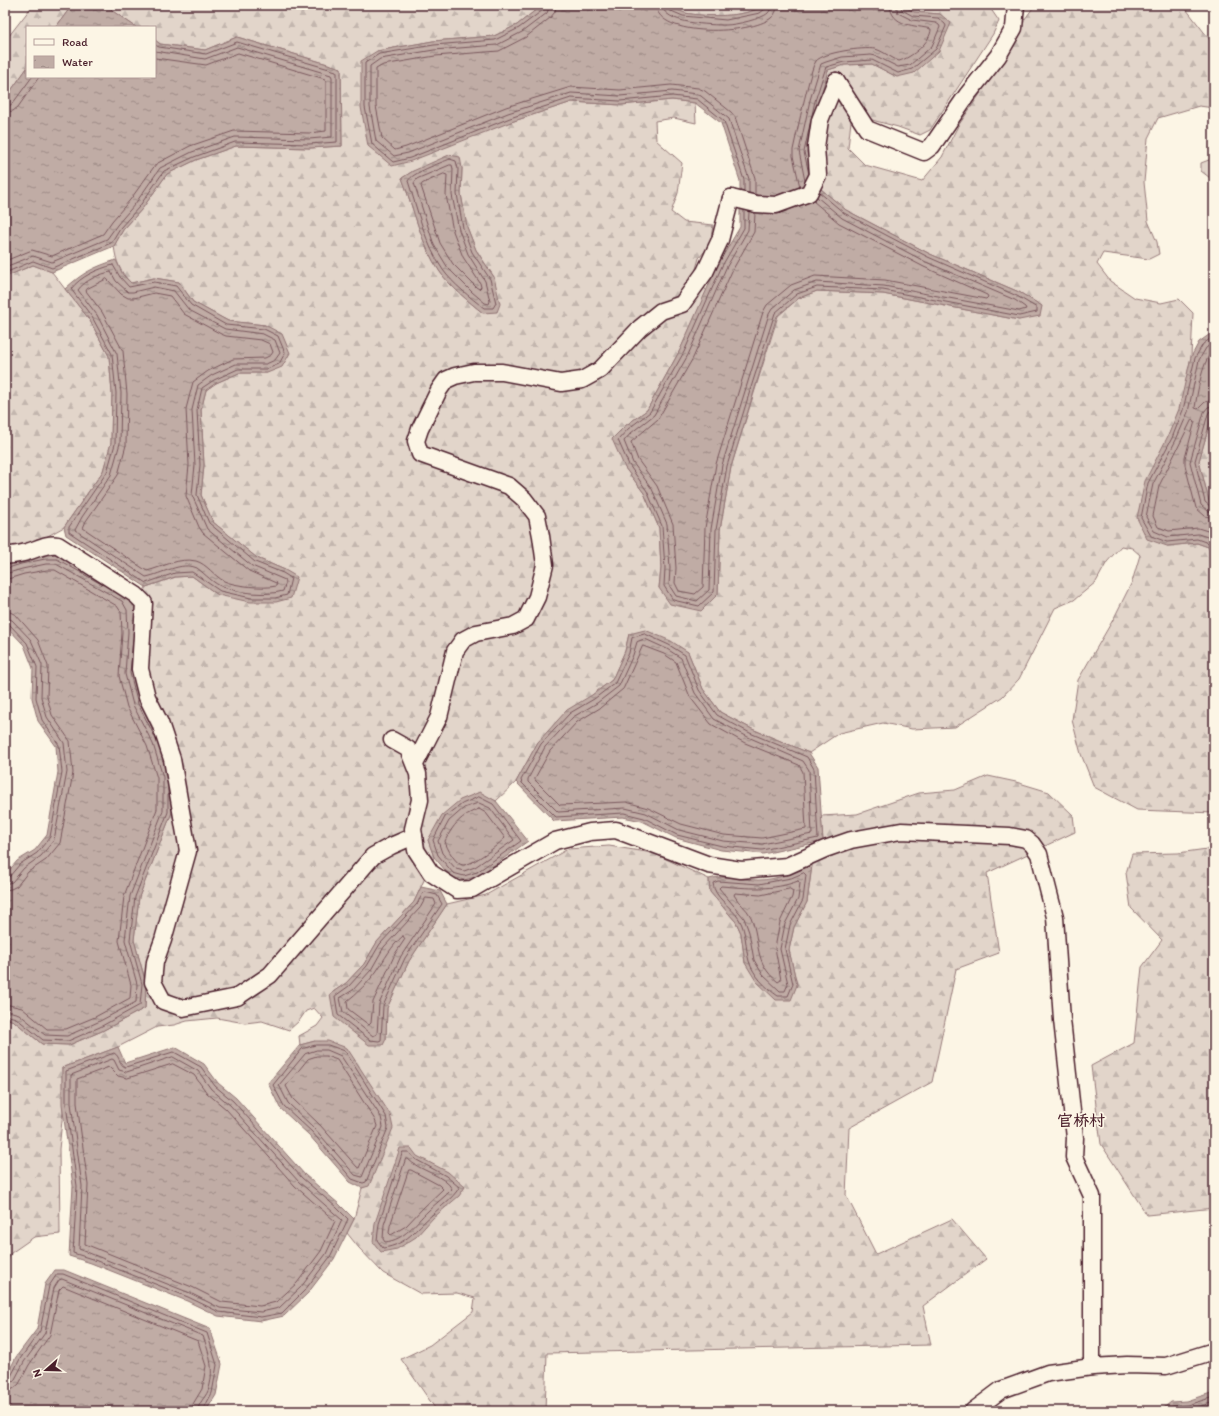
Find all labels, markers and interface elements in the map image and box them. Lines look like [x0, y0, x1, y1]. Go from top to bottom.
legend [26, 26, 156, 78]
text: Road [62, 35, 88, 49]
text: Water [62, 55, 93, 69]
district label: 官桥村 [1057, 1111, 1105, 1130]
north arrow [26, 1350, 66, 1390]
text: N [30, 1368, 44, 1379]

